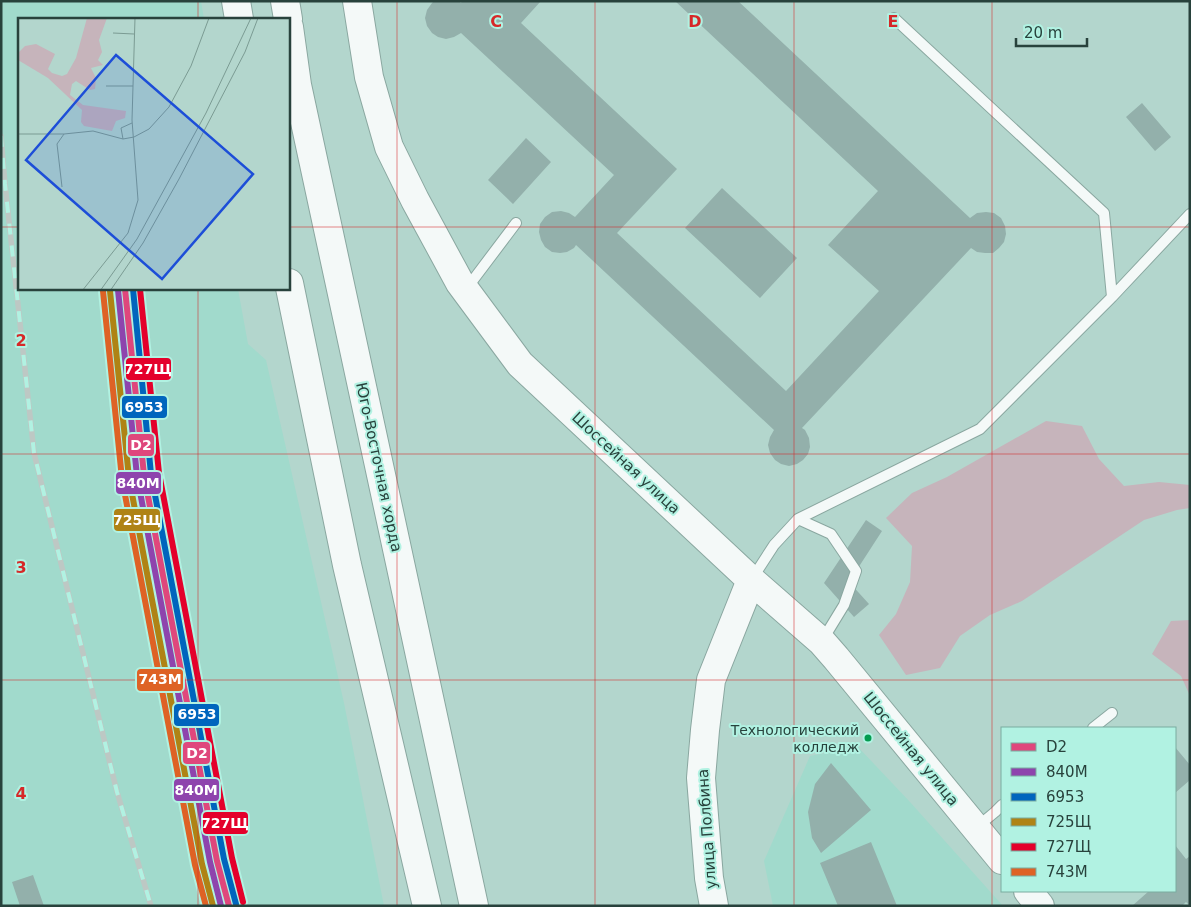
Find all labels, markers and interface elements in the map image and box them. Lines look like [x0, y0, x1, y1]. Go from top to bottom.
text: C [490, 12, 502, 31]
text: D [688, 12, 702, 31]
text: E [888, 12, 898, 31]
scale bar [1016, 15, 1087, 47]
inset map [18, 18, 290, 290]
text: 20 m [1024, 24, 1062, 42]
text: 2 [15, 331, 27, 350]
line badge: 727Щ [125, 357, 172, 381]
text: 727Щ [124, 361, 172, 377]
street label: Юго-Восточная хорда [352, 380, 406, 554]
line badge: 6953 [121, 395, 168, 419]
text: 6953 [125, 399, 163, 415]
street label: Шоссейная улица [568, 408, 684, 518]
line badge: D2 [127, 433, 155, 457]
text: D2 [130, 437, 152, 453]
line badge: 840М [115, 471, 162, 495]
text: 840М [116, 475, 160, 491]
line badge: 725Щ [113, 508, 161, 532]
text: 725Щ [113, 512, 161, 528]
text: 3 [15, 558, 27, 577]
line badge: 743М [136, 668, 184, 692]
text: 743М [138, 671, 182, 687]
street label: Шоссейная улица [860, 689, 962, 809]
line badge: 6953 [173, 703, 220, 727]
text: 6953 [178, 706, 216, 722]
place label: Технологический колледж [730, 722, 859, 755]
legend [1001, 727, 1176, 892]
marker: Технологический колледж [863, 733, 873, 743]
text: D2 [1046, 738, 1067, 756]
line badge: D2 [182, 741, 211, 765]
text: D2 [186, 745, 208, 761]
text: 840М [1046, 763, 1088, 781]
street label: улица Полбина [694, 768, 720, 890]
line badge: 840М [173, 778, 220, 802]
text: 840М [174, 782, 218, 798]
text: 4 [15, 784, 27, 803]
text: 6953 [1046, 788, 1084, 806]
line badge: 727Щ [202, 811, 249, 835]
text: 725Щ [1046, 813, 1091, 831]
text: 727Щ [201, 815, 249, 831]
text: 727Щ [1046, 838, 1091, 856]
text: 743М [1046, 863, 1088, 881]

